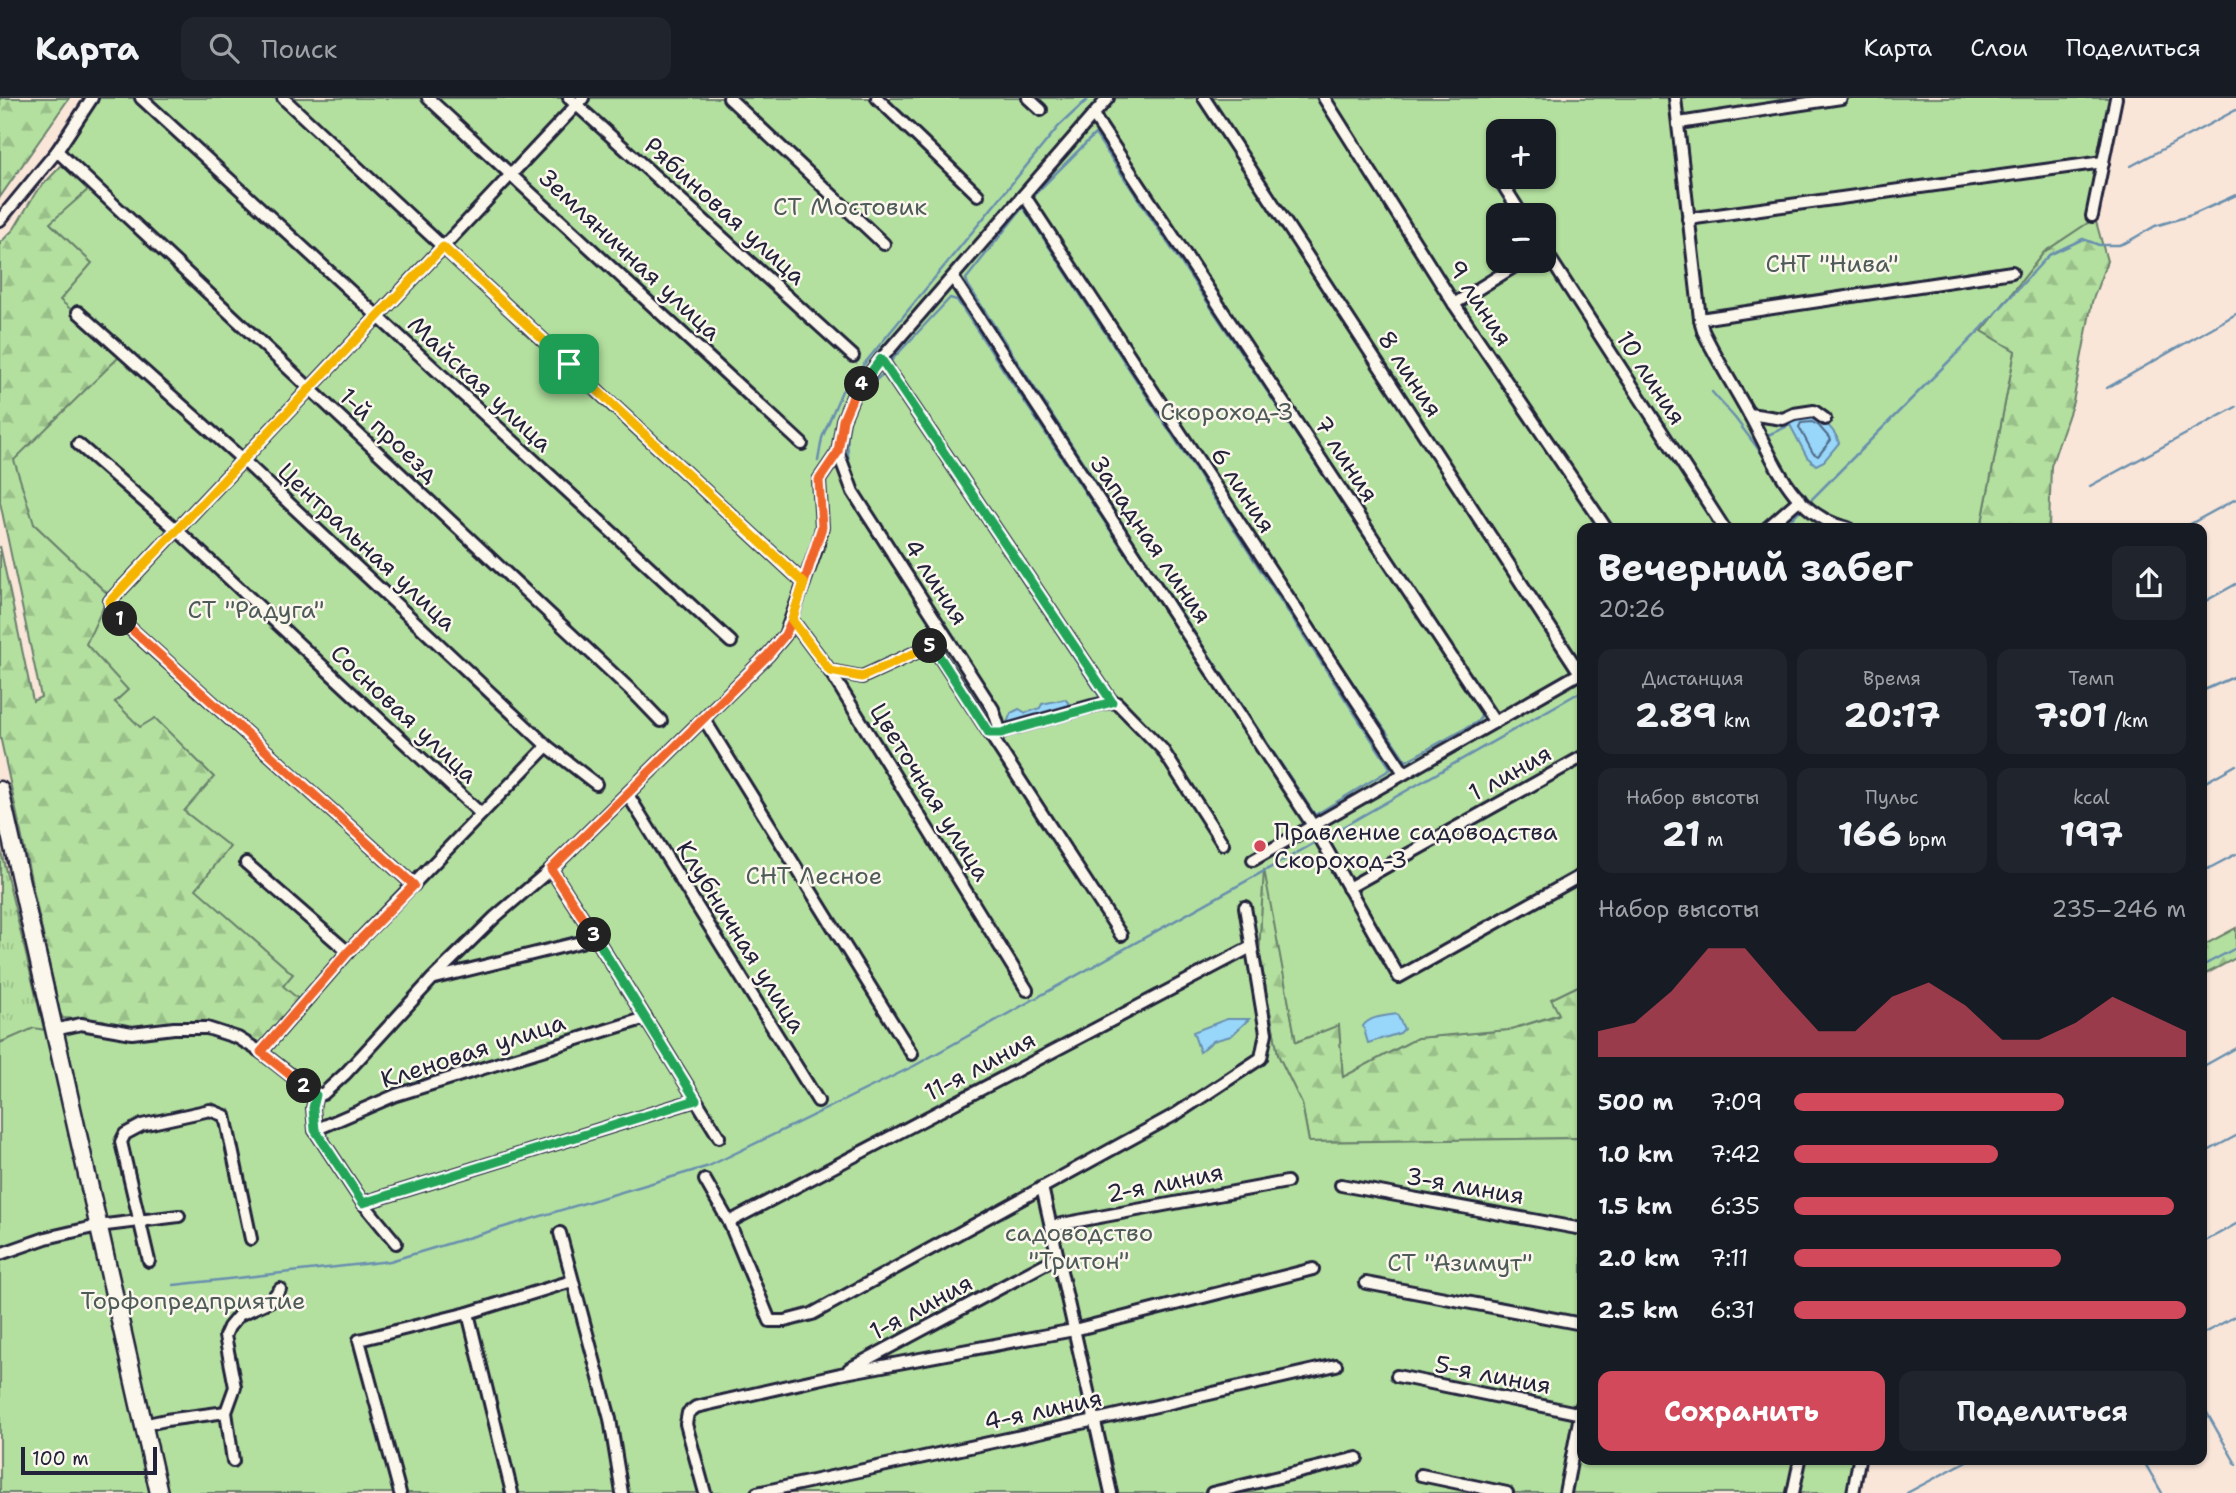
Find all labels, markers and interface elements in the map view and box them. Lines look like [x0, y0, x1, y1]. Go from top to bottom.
search box [181, 17, 671, 80]
text: Карта [35, 26, 139, 71]
icon: search [205, 29, 243, 67]
text: Поиск [261, 31, 337, 66]
text: Карта [1864, 32, 1932, 64]
text: Слои [1970, 32, 2028, 64]
text: Поделиться [2066, 32, 2201, 64]
map controls [1486, 119, 1556, 273]
button: + [1486, 119, 1556, 189]
street label: Рябиновая улица [637, 130, 813, 292]
street label: Земляничная улица [532, 162, 728, 348]
park label: СТ Мостовик [773, 191, 927, 223]
button: − [1486, 203, 1556, 273]
park label: СНТ "Нива" [1765, 248, 1899, 280]
street label: 9 линия [1440, 254, 1520, 352]
street label: Майская улица [401, 309, 559, 459]
street label: 8 линия [1370, 325, 1450, 423]
street label: 10 линия [1609, 325, 1693, 431]
pin [539, 334, 599, 394]
icon: arrive [550, 345, 588, 383]
pin: 4 [844, 366, 880, 402]
text: 4 [855, 371, 868, 396]
street label: 1-й проезд [332, 381, 446, 489]
park label: Скороход-3 [1160, 396, 1294, 428]
street label: 7 линия [1306, 410, 1386, 508]
street label: 6 линия [1203, 441, 1283, 539]
street label: Западная линия [1083, 450, 1219, 630]
street label: Центральная улица [271, 456, 463, 638]
street label: 4 линия [896, 533, 976, 631]
text: Вечерний забег [1598, 542, 1913, 593]
button: share [2112, 546, 2186, 620]
park label: СТ "Радуга" [187, 594, 325, 626]
text: 20:26 [1598, 594, 1665, 624]
pin: 1 [102, 602, 138, 636]
text: 1 [115, 606, 124, 631]
pin: 5 [912, 628, 948, 664]
text: 5 [924, 633, 935, 658]
street label: Сосновая улица [323, 637, 485, 791]
text: Дистанция [1642, 666, 1744, 691]
text: Время [1863, 666, 1921, 691]
text: Темп [2068, 666, 2114, 691]
text: 2.89 [1635, 691, 1717, 738]
text: 20:17 [1844, 691, 1940, 738]
text: 7:01 [2034, 691, 2108, 738]
street label: Цветочная улица [862, 697, 998, 887]
text: km [1717, 708, 1750, 733]
text: /km [2108, 708, 2148, 733]
street label: 1 линия [1463, 737, 1557, 809]
text: Набор высоты [1626, 785, 1759, 810]
text: Пульс [1865, 785, 1919, 810]
text: kcal [2073, 785, 2110, 810]
text: 21 [1662, 810, 1701, 857]
text: 166 [1837, 810, 1902, 857]
text: 197 [2059, 810, 2123, 857]
place label: Правление садоводства Скороход-3 [1274, 816, 1558, 876]
text: m [1701, 827, 1724, 852]
text: bpm [1902, 827, 1947, 852]
street label: Клубничная улица [669, 835, 813, 1039]
marker: Правление садоводства Скороход-3 [1252, 838, 1268, 854]
park label: СНТ Лесное [746, 860, 882, 892]
text: Набор высоты [1598, 894, 1759, 924]
text: 235–246 m [2051, 894, 2186, 924]
pin: 3 [576, 918, 612, 952]
text: 3 [587, 922, 600, 947]
street label: Кленовая улица [377, 1006, 569, 1096]
street label: 11-я линия [919, 1023, 1041, 1109]
pin: 2 [286, 1068, 322, 1104]
text: 2 [297, 1073, 310, 1098]
text: 500 m [1598, 1087, 1673, 1117]
text: 7:09 [1710, 1087, 1762, 1117]
text: 1.0 km [1598, 1139, 1673, 1169]
text: 7:42 [1710, 1139, 1761, 1169]
street label: 2-я линия [1104, 1156, 1226, 1210]
street label: 3-я линия [1403, 1160, 1527, 1212]
text: 1.5 km [1598, 1191, 1672, 1221]
text: 6:35 [1710, 1191, 1760, 1221]
park label: садоводство "Тритон" [1005, 1217, 1153, 1277]
text: 2.0 km [1598, 1243, 1680, 1273]
text: 7:11 [1710, 1243, 1748, 1273]
park label: СТ "Азимут" [1387, 1247, 1533, 1279]
street label: 1-я линия [864, 1267, 978, 1347]
park label: Торфопредприятие [80, 1285, 306, 1317]
text: 2.5 km [1598, 1295, 1679, 1325]
text: 6:31 [1710, 1295, 1755, 1325]
street label: 5-я линия [1432, 1348, 1554, 1402]
button: Сохранить [1598, 1371, 1885, 1451]
button: Поделиться [1899, 1371, 2186, 1451]
street label: 4-я линия [981, 1382, 1105, 1438]
scale bar [21, 1444, 158, 1476]
text: 100 m [32, 1446, 89, 1471]

